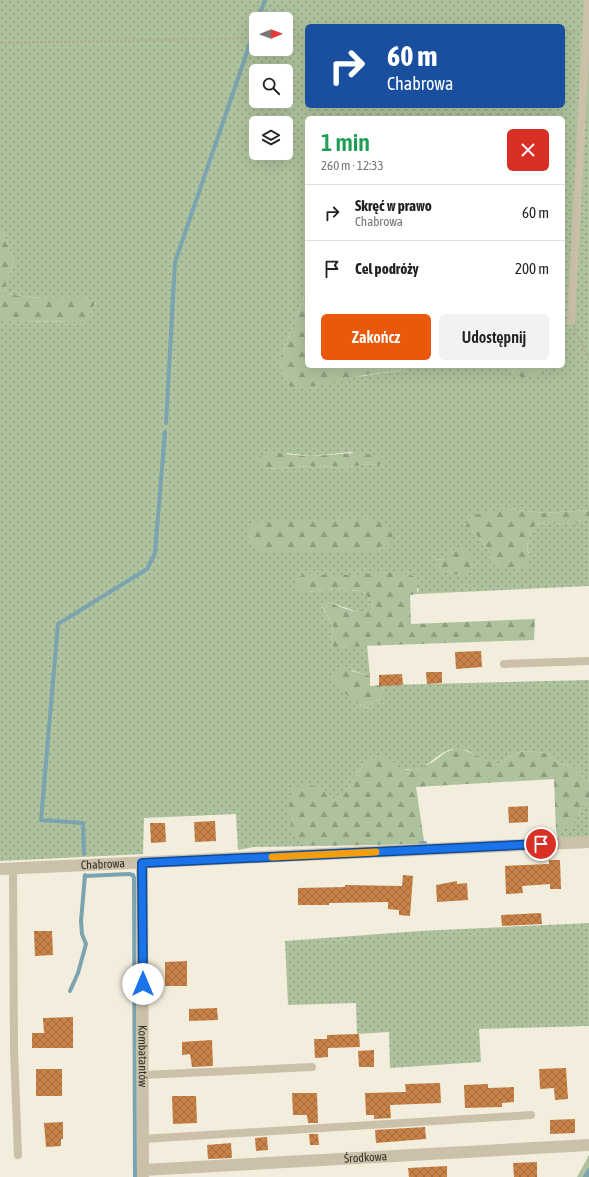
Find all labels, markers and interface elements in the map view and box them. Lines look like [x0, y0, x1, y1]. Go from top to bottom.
north arrow [249, 12, 293, 56]
map controls [249, 12, 293, 160]
icon: right [321, 40, 373, 92]
text: 60 m [387, 40, 437, 72]
button: search [249, 64, 293, 108]
text: Chabrowa [387, 73, 453, 94]
button: layers [249, 116, 293, 160]
text: 1 min [321, 129, 370, 156]
button: close [507, 129, 549, 171]
text: 260 m · 12:33 [321, 158, 384, 173]
text: Skręć w prawo [355, 197, 432, 214]
icon: right [321, 202, 343, 224]
text: 60 m [522, 204, 549, 221]
text: Chabrowa [355, 214, 403, 229]
icon: arrive [321, 258, 343, 280]
text: Cel podróży [355, 260, 419, 277]
text: 200 m [515, 260, 549, 277]
button: Zakończ [321, 314, 431, 360]
button: Udostępnij [439, 314, 549, 360]
pin [524, 827, 558, 861]
icon: arrive [530, 833, 552, 855]
street label: Chabrowa [80, 856, 125, 872]
position arrow [122, 963, 164, 1005]
street label: Kombatantów [136, 1025, 150, 1087]
street label: Środkowa [344, 1149, 388, 1166]

